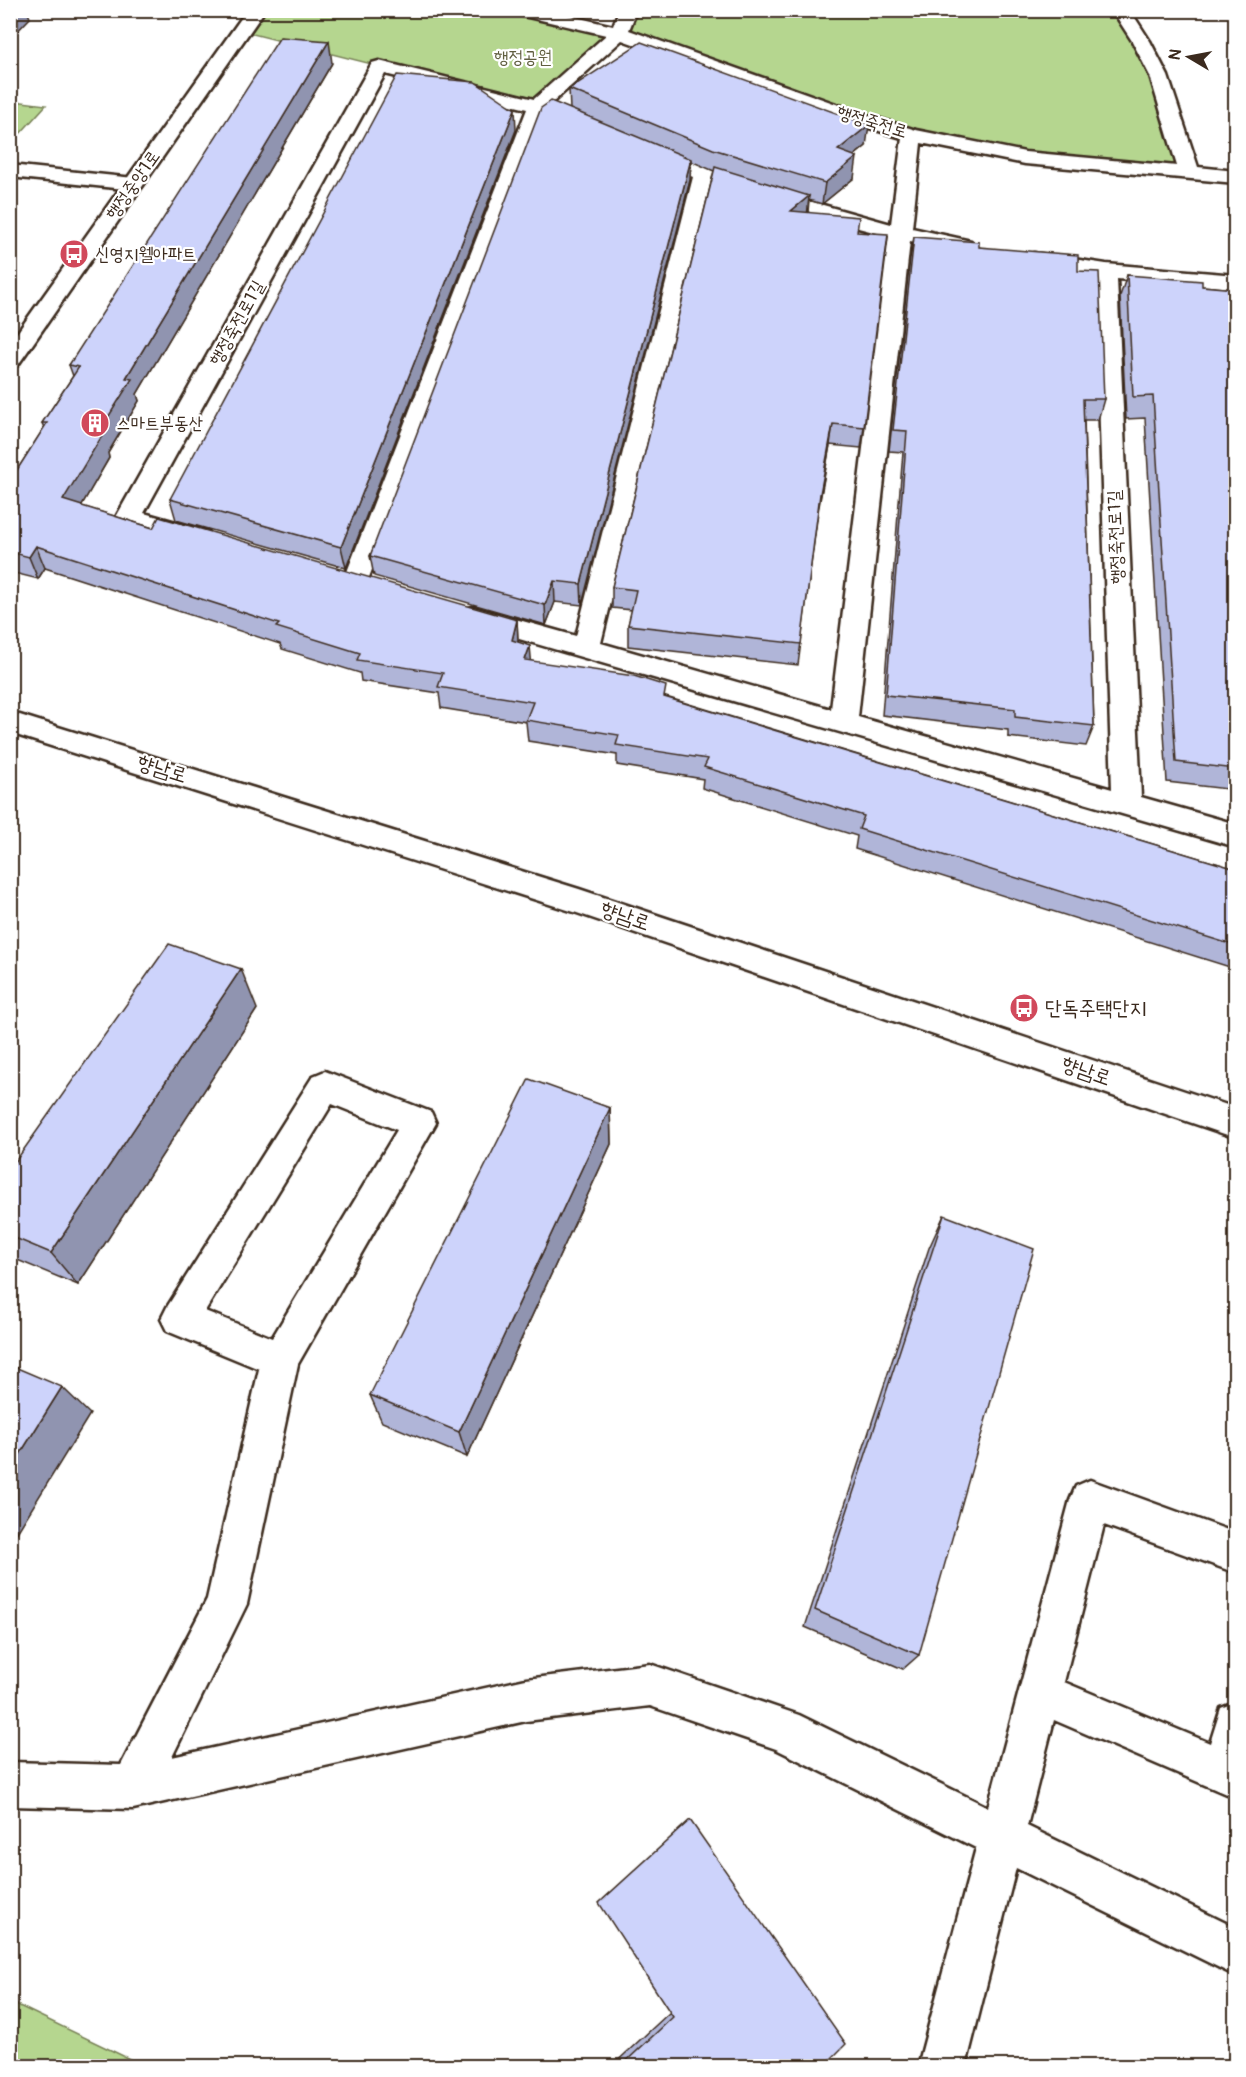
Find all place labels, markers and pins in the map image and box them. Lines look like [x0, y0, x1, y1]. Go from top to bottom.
bus stop icon: 신영지웰아파트 [58, 238, 90, 270]
place label: 신영지웰아파트 [95, 243, 196, 266]
building icon: 스마트부동산 [79, 407, 111, 439]
place label: 스마트부동산 [116, 412, 203, 435]
bus stop icon: 단독주택단지 [1008, 992, 1040, 1024]
place label: 단독주택단지 [1045, 995, 1146, 1022]

